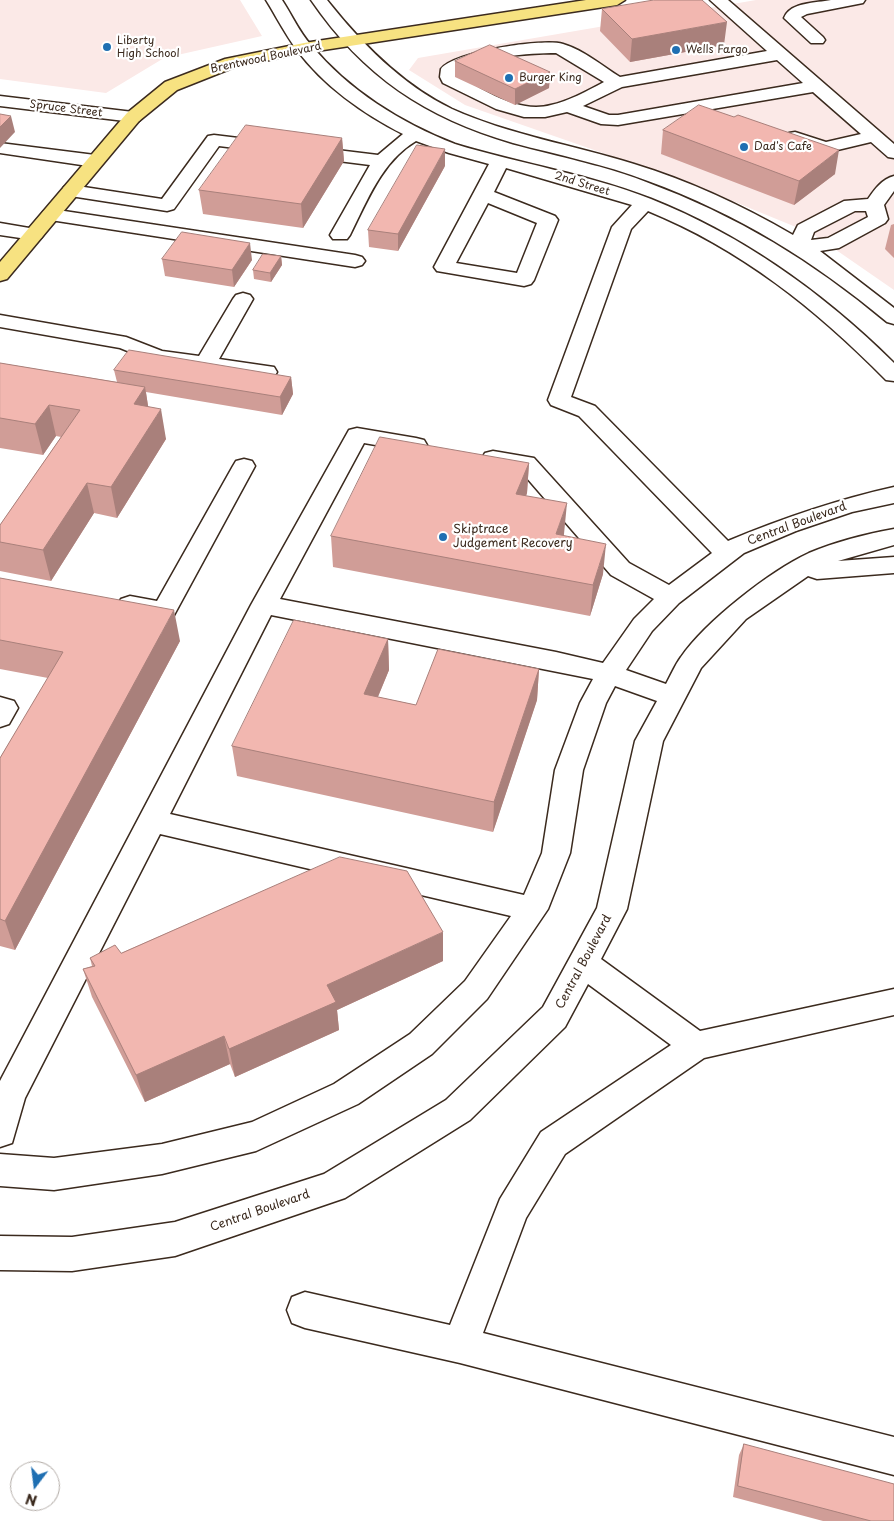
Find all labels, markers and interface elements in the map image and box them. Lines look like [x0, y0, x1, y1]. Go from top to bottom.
place label: Liberty High School [117, 34, 180, 60]
street label: Brentwood Boulevard [209, 40, 323, 76]
marker: Liberty High School [101, 41, 113, 53]
place label: Wells Fargo [686, 43, 748, 57]
marker: Wells Fargo [670, 44, 682, 56]
place label: Burger King [519, 71, 582, 85]
marker: Burger King [503, 72, 515, 84]
street label: Spruce Street [29, 98, 103, 120]
place label: Dad's Cafe [754, 140, 812, 154]
marker: Dad's Cafe [738, 141, 750, 153]
street label: 2nd Street [553, 169, 611, 199]
street label: Central Boulevard [745, 499, 849, 549]
place label: Skiptrace Judgement Recovery [453, 523, 573, 551]
marker: Skiptrace Judgement Recovery [437, 531, 449, 543]
street label: Central Boulevard [553, 912, 615, 1012]
street label: Central Boulevard [208, 1187, 312, 1235]
north arrow [10, 1461, 60, 1511]
text: N [23, 1488, 39, 1512]

